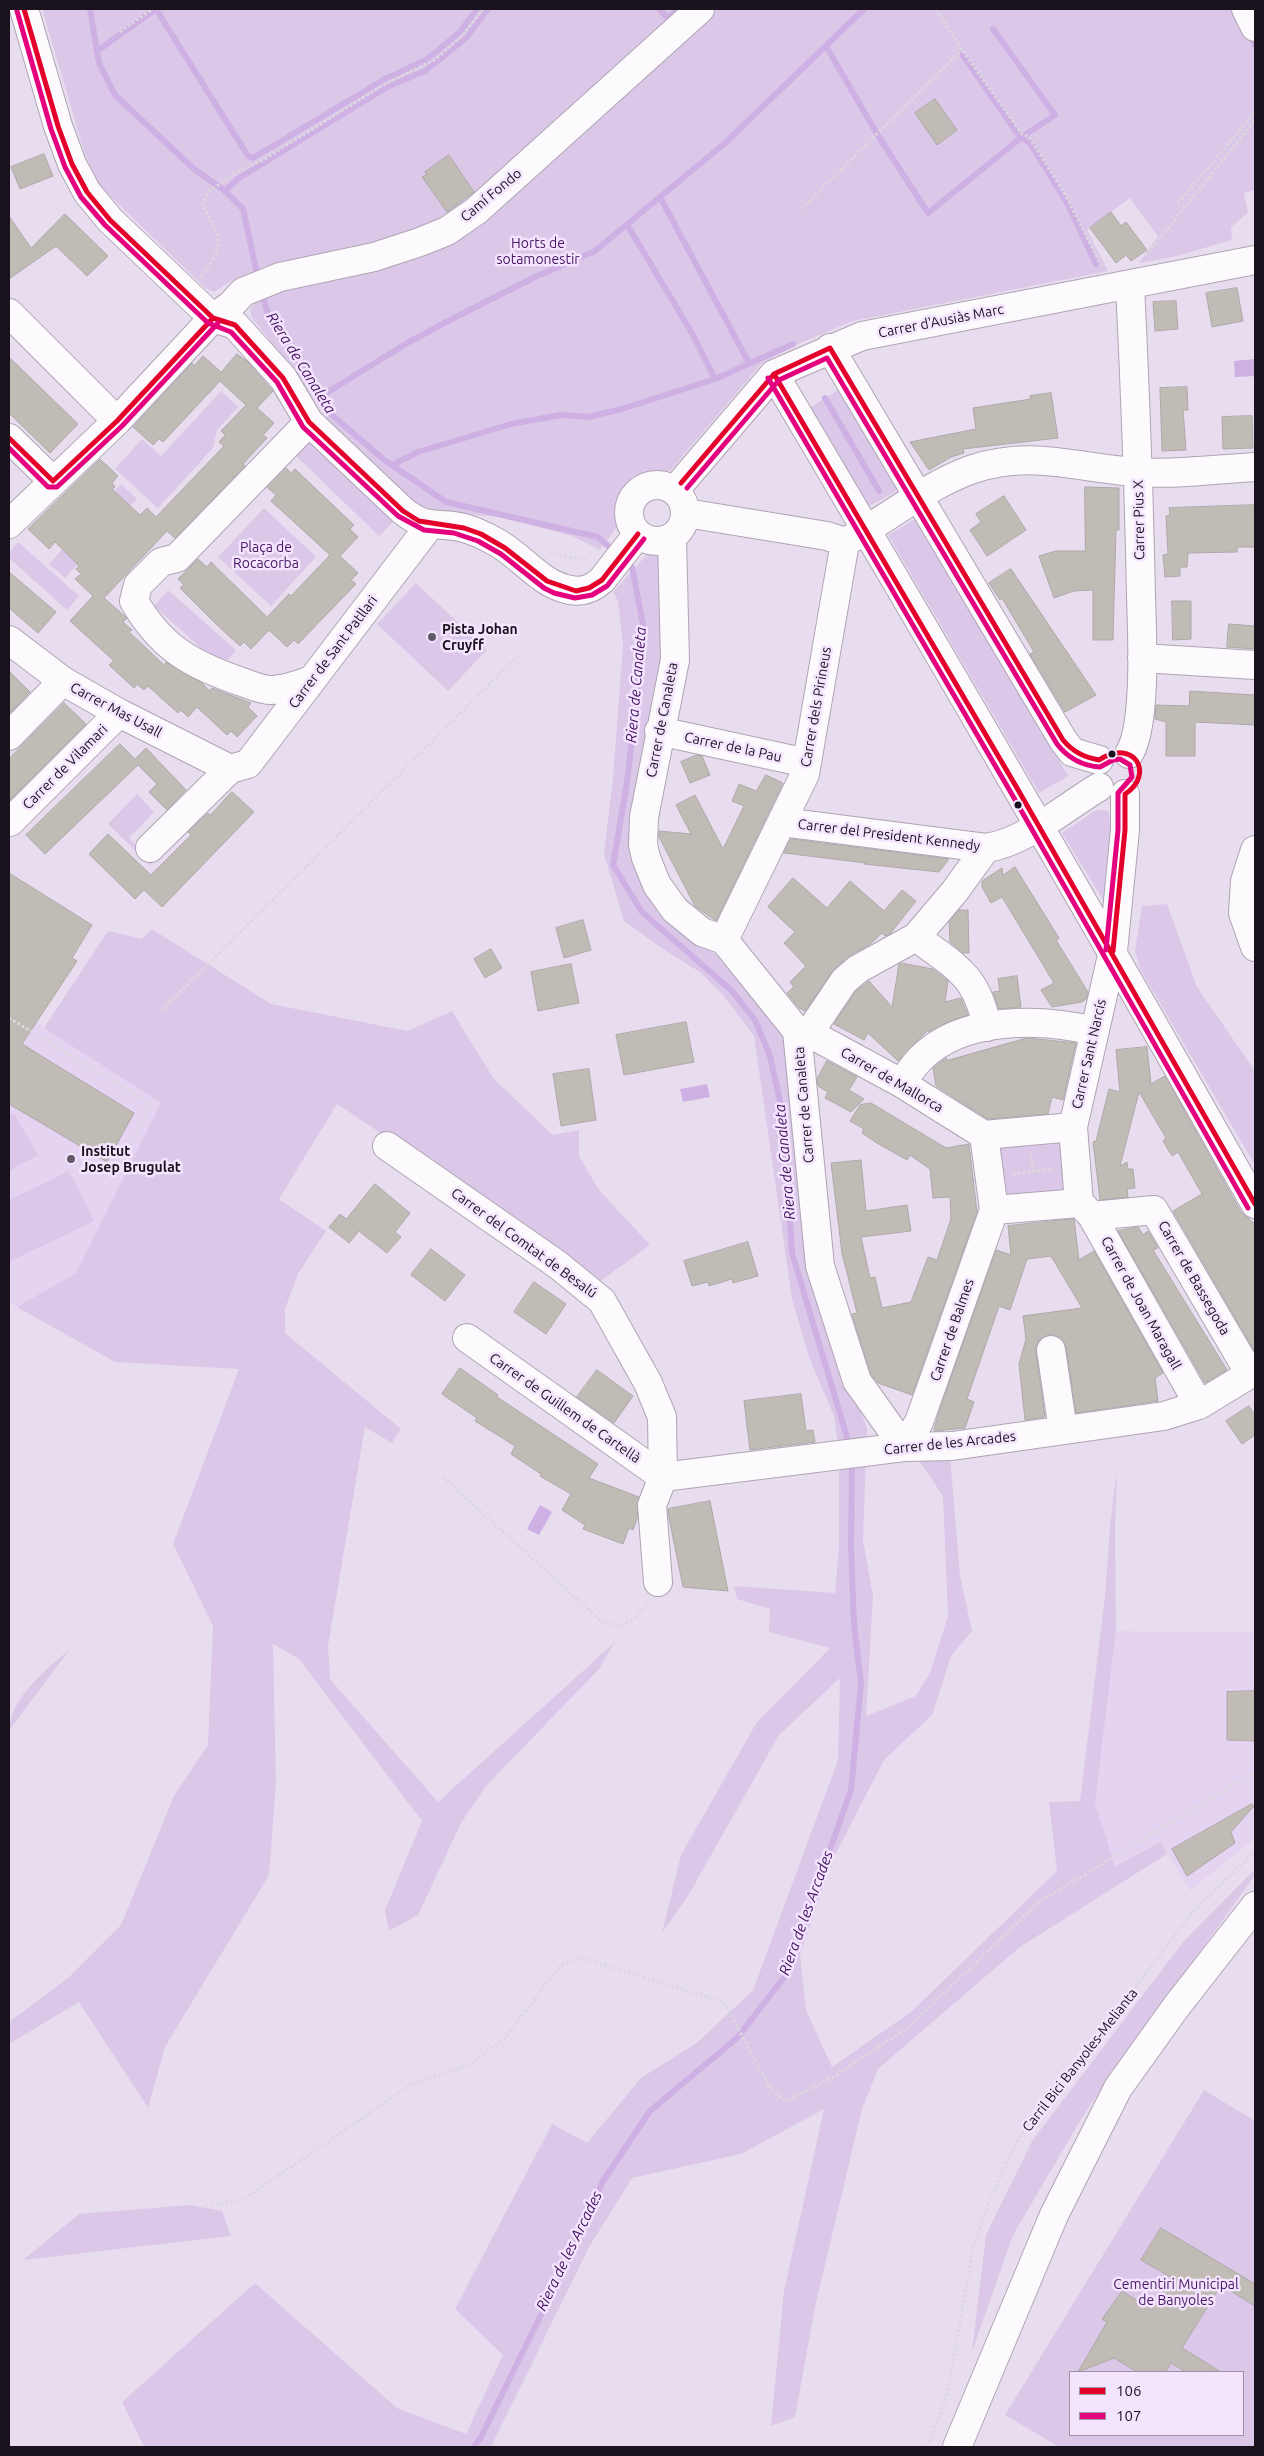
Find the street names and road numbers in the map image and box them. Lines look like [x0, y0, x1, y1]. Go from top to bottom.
street label: Camí Fondo [457, 165, 525, 225]
street label: Carrer d'Ausiàs Marc [877, 301, 1005, 341]
street label: Carrer Pius X [1130, 480, 1148, 560]
street label: Carrer de Sant Patllari [285, 592, 381, 712]
street label: Carrer dels Pirineus [797, 646, 835, 768]
street label: Carrer de Canaleta [643, 661, 681, 779]
street label: Carrer Mas Usall [67, 679, 165, 741]
street label: Carrer de Vilamari [19, 721, 111, 813]
street label: Carrer de la Pau [683, 728, 783, 766]
street label: Carrer del President Kennedy [797, 815, 981, 855]
street label: Carrer Sant Narcís [1068, 997, 1110, 1111]
street label: Carrer de Mallorca [838, 1044, 946, 1116]
street label: Carrer de Canaleta [791, 1046, 817, 1164]
street label: Carrer del Comtat de Besalú [448, 1184, 600, 1302]
street label: Carrer de Bassegoda [1154, 1218, 1234, 1338]
street label: Carrer de Joan Maragall [1097, 1233, 1185, 1373]
street label: Carrer de Balmes [927, 1276, 977, 1384]
street label: Carrer de Guillem de Cartellà [486, 1349, 644, 1467]
street label: Carrer de les Arcades [883, 1428, 1017, 1458]
street label: Carril Bici Banyoles-Melianta [1019, 1985, 1141, 2135]

